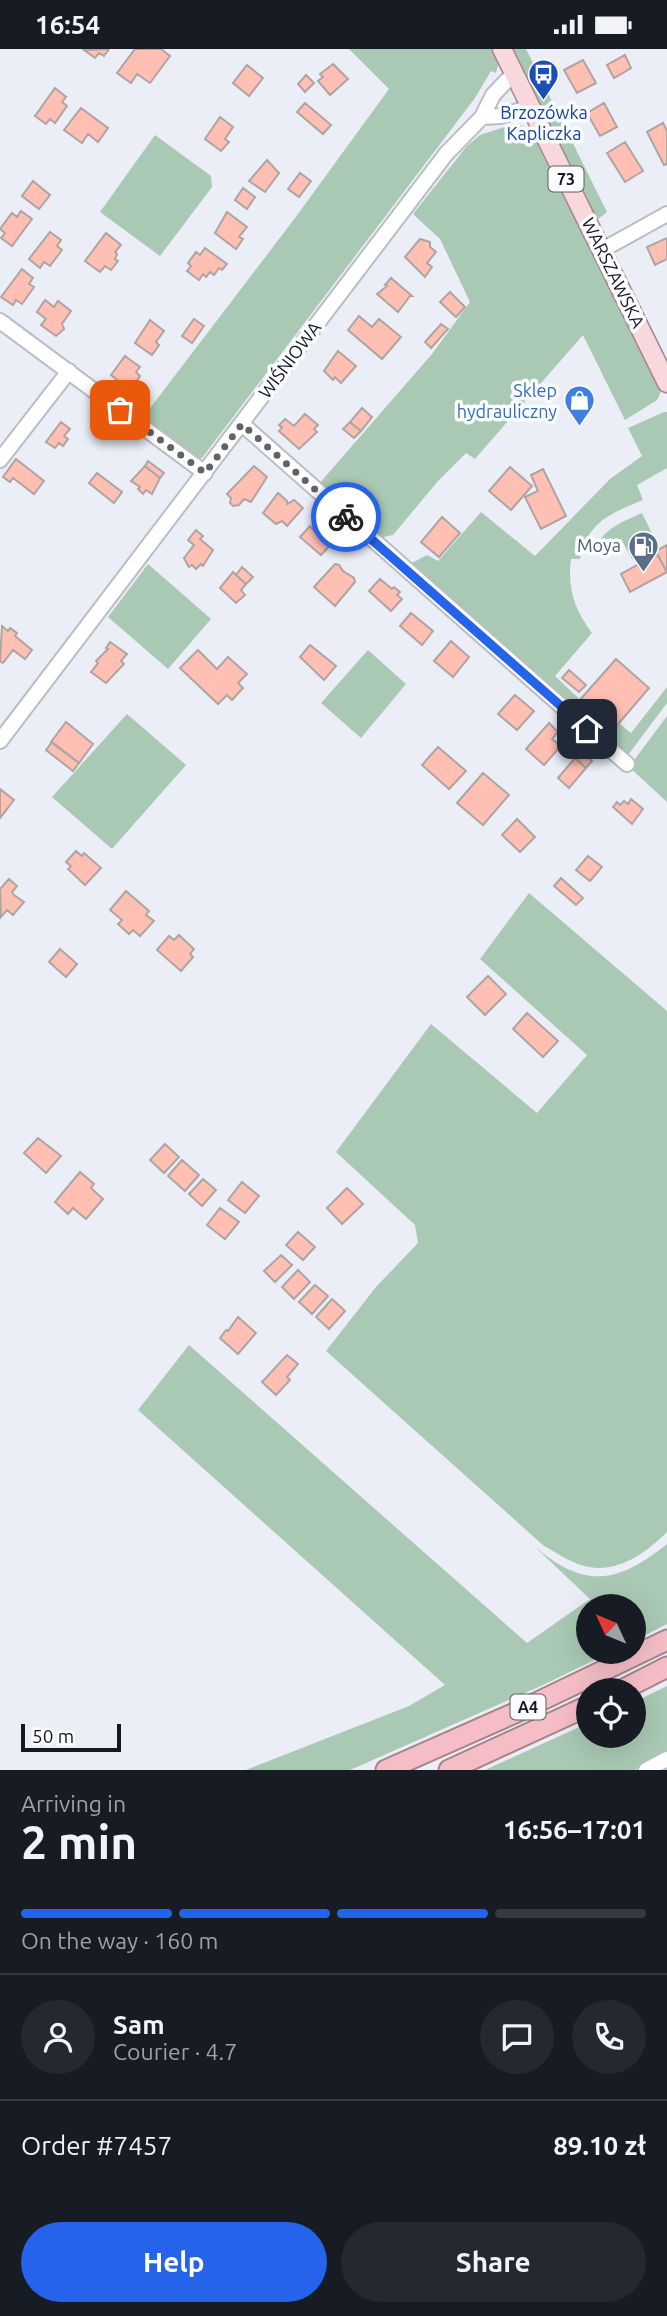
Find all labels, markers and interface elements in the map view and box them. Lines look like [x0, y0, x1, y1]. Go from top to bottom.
text: 16:54 [35, 10, 100, 39]
bus stop icon: Brzozówka Kapliczka [527, 58, 561, 102]
place label: Brzozówka Kapliczka [500, 102, 588, 143]
road number: 73 [548, 167, 584, 191]
street label: WARSZAWSKA [579, 214, 649, 331]
street label: WIŚNIOWA [253, 317, 325, 401]
pin [90, 380, 150, 440]
place label: Sklep hydrauliczny [457, 380, 557, 421]
shop icon: Sklep hydrauliczny [563, 384, 597, 428]
icon: bag [101, 391, 139, 429]
courier [311, 482, 381, 552]
icon: bike [327, 498, 365, 536]
fuel station icon: Moya [627, 529, 661, 573]
place label: Moya [577, 535, 621, 555]
pin [557, 699, 617, 759]
icon: home [568, 710, 606, 748]
north arrow [576, 1594, 646, 1664]
map controls [576, 1594, 646, 1748]
button: locate [576, 1678, 646, 1748]
road number: A4 [510, 1695, 546, 1719]
scale bar [21, 1721, 121, 1753]
text: 50 m [32, 1725, 74, 1747]
text: Arriving in [21, 1791, 126, 1816]
text: 16:56–17:01 [503, 1815, 646, 1844]
text: 2 min [21, 1816, 137, 1868]
text: On the way · 160 m [21, 1928, 218, 1953]
button: person [21, 2000, 95, 2074]
button: chat [480, 2000, 554, 2074]
button: phone [572, 2000, 646, 2074]
text: Sam [113, 2010, 165, 2039]
text: Courier · 4.7 [113, 2039, 237, 2064]
text: Order #7457 [21, 2131, 172, 2160]
text: 89.10 zł [553, 2131, 646, 2160]
button: Help [21, 2222, 327, 2302]
button: Share [341, 2222, 646, 2302]

